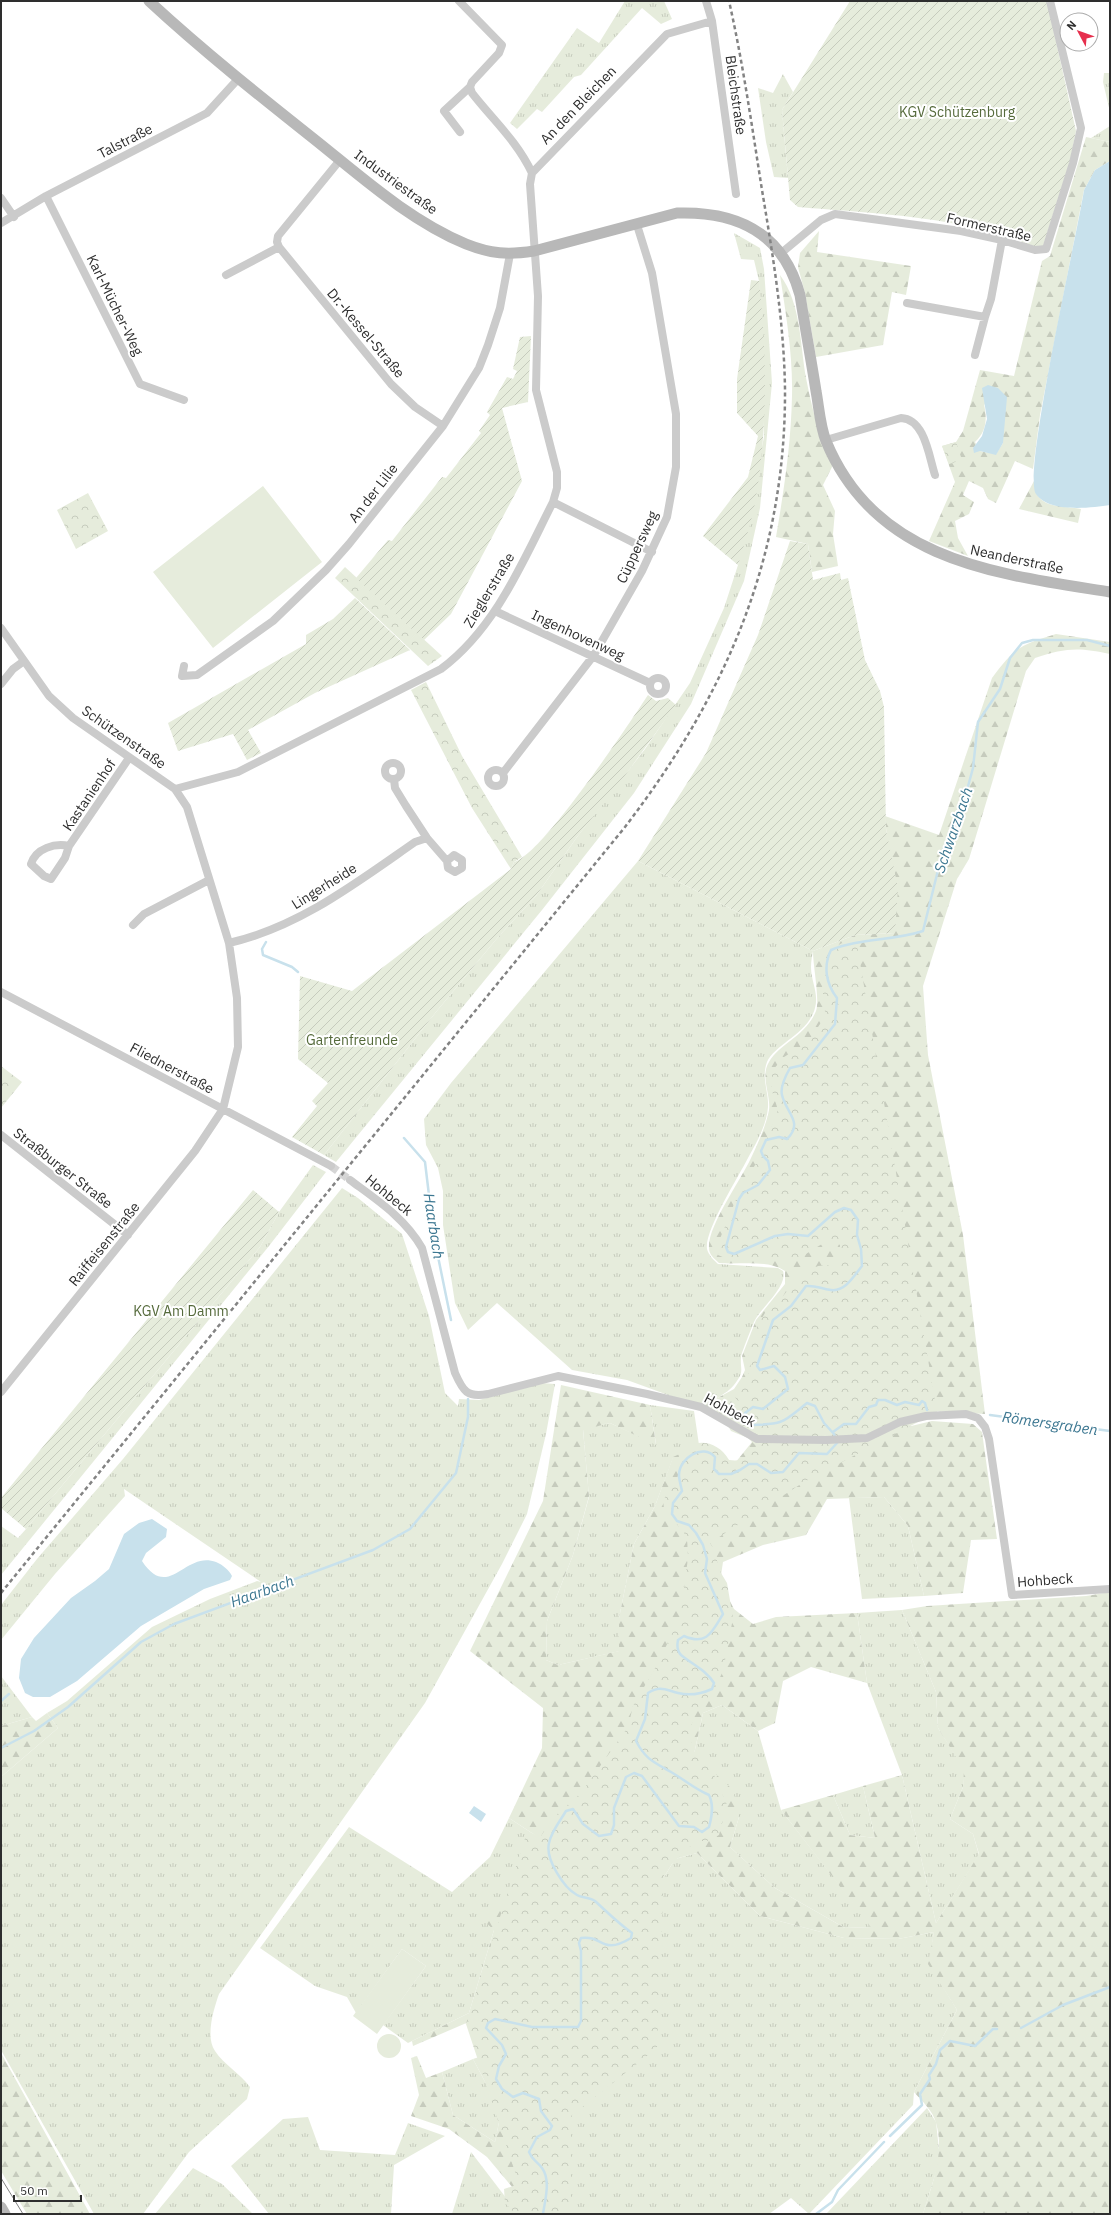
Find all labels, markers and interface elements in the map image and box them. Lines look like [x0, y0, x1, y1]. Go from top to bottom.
north arrow [1059, 12, 1099, 52]
text: N [1064, 18, 1079, 33]
street label: Bleichstraße [722, 54, 751, 136]
street label: An den Bleichen [536, 62, 620, 148]
park label: KGV Schützenburg [899, 103, 1016, 121]
street label: Talstraße [95, 119, 156, 162]
street label: Industriestraße [351, 146, 441, 218]
street label: Formerstraße [945, 209, 1033, 246]
street label: Karl-Mücher-Weg [83, 252, 148, 359]
street label: Dr.-Kessel-Straße [323, 285, 409, 382]
street label: An der Lilie [344, 460, 402, 526]
street label: Cüppersweg [612, 507, 662, 586]
street label: Neanderstraße [969, 540, 1066, 578]
street label: Zieglerstraße [460, 549, 519, 631]
street label: Ingenhovenweg [529, 606, 628, 665]
street label: Schützenstraße [78, 701, 170, 773]
street label: Kastanienhof [58, 755, 120, 834]
water label: Schwarzbach [929, 785, 977, 875]
street label: Lingerheide [288, 859, 360, 913]
park label: Gartenfreunde [306, 1031, 398, 1049]
street label: Fliednerstraße [127, 1038, 217, 1098]
street label: Straßburger Straße [10, 1124, 117, 1213]
street label: Hohbeck [362, 1170, 417, 1220]
water label: Haarbach [419, 1192, 449, 1260]
street label: Raiffeisenstraße [65, 1198, 144, 1290]
park label: KGV Am Damm [133, 1302, 229, 1320]
street label: Hohbeck [701, 1389, 759, 1431]
water label: Römersgraben [1001, 1407, 1099, 1439]
street label: Hohbeck [1016, 1569, 1074, 1591]
water label: Haarbach [228, 1571, 296, 1611]
scale bar [14, 2177, 81, 2203]
text: 50 m [20, 2183, 48, 2198]

